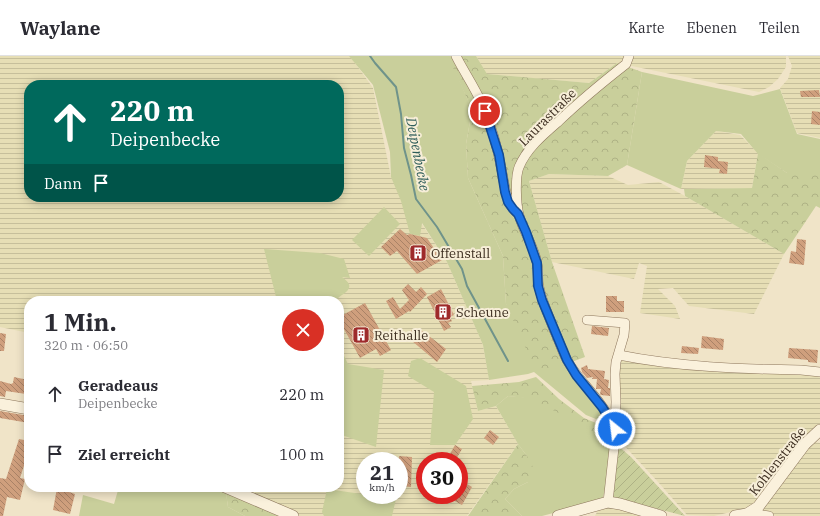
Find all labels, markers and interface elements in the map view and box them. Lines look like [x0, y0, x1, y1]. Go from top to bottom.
text: Waylane [20, 16, 101, 40]
text: Karte [628, 19, 665, 37]
text: Ebenen [687, 19, 737, 37]
text: Teilen [759, 19, 800, 37]
street label: Laurastraße [515, 85, 580, 150]
text: 220 m [110, 92, 194, 129]
pin [468, 94, 502, 128]
icon: ahead [44, 96, 96, 148]
icon: arrive [474, 100, 496, 122]
water label: Deipenbecke [402, 115, 434, 193]
text: Deipenbecke [110, 128, 220, 151]
icon: arrive [90, 172, 112, 194]
text: Dann [44, 174, 82, 193]
building icon: Offenstall [408, 243, 428, 263]
place label: Offenstall [431, 245, 490, 262]
building icon: Scheune [433, 302, 453, 322]
place label: Scheune [456, 304, 509, 321]
text: 1 Min. [44, 306, 116, 338]
button: close [282, 309, 324, 351]
building icon: Reithalle [351, 325, 371, 345]
place label: Reithalle [374, 327, 428, 344]
text: 320 m · 06:50 [44, 337, 128, 354]
text: Geradeaus [78, 376, 158, 395]
icon: ahead [44, 383, 66, 405]
text: 220 m [279, 385, 324, 404]
text: Deipenbecke [78, 395, 158, 412]
position arrow [594, 408, 636, 450]
street label: Kohlenstraße [745, 424, 809, 499]
icon: arrive [44, 443, 66, 465]
text: Ziel erreicht [78, 445, 170, 464]
text: 100 m [279, 445, 324, 464]
speed limit sign: 30 [416, 452, 468, 504]
text: 21 [370, 459, 394, 486]
text: km/h [369, 481, 395, 494]

